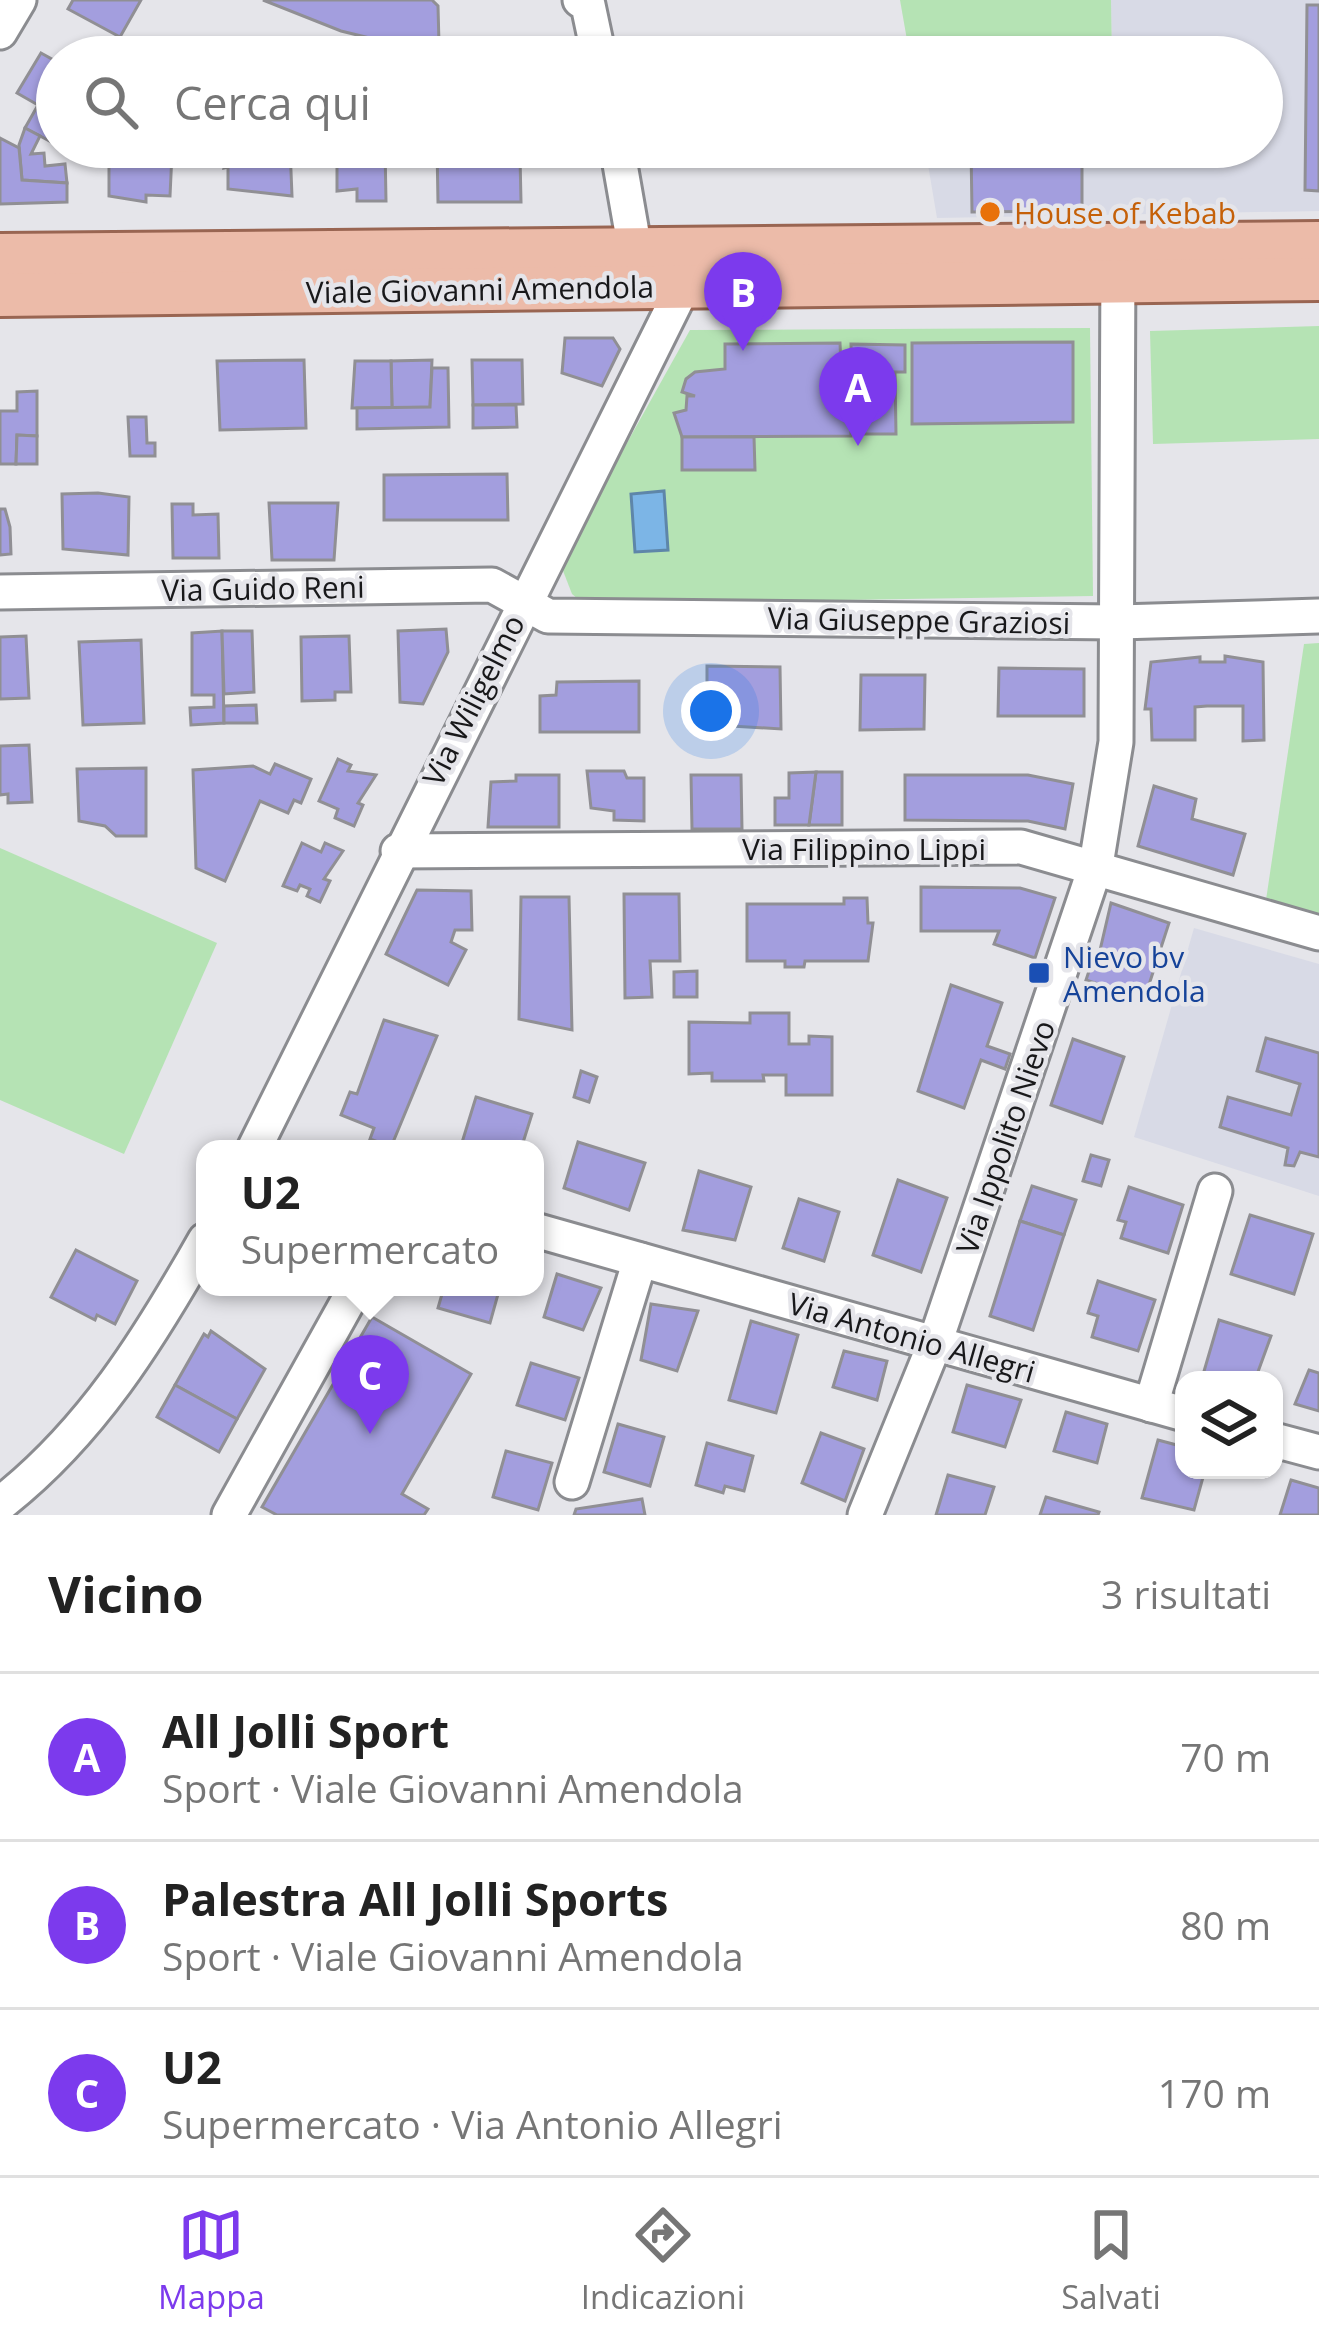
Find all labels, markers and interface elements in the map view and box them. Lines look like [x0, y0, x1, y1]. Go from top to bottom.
search box [36, 36, 1283, 168]
icon: search [78, 69, 144, 135]
text: Cerca qui [174, 72, 371, 133]
place label: House of Kebab [1014, 192, 1236, 233]
marker: House of Kebab [977, 199, 1003, 225]
pin: B [704, 252, 782, 351]
street label: Viale Giovanni Amendola [306, 265, 654, 313]
pin: A [819, 347, 897, 446]
street label: Via Guido Reni [161, 566, 365, 610]
street label: Via Giuseppe Graziosi [767, 597, 1071, 643]
street label: Via Wiligelmo [412, 607, 534, 793]
your location [681, 681, 741, 741]
street label: Via Filippino Lippi [742, 828, 986, 869]
place label: Nievo bv Amendola [1063, 936, 1206, 1011]
marker: Nievo bv Amendola [1026, 960, 1052, 986]
street label: Via Ippolito Nievo [946, 1015, 1064, 1259]
popup [196, 1140, 544, 1296]
text: U2 [241, 1161, 300, 1222]
text: Supermercato [241, 1222, 499, 1275]
street label: Via Antonio Allegri [784, 1282, 1040, 1392]
pin: C [331, 1335, 409, 1434]
map controls [1175, 1371, 1283, 1479]
button: layers [1175, 1371, 1283, 1479]
text: Vicino [48, 1558, 204, 1628]
text: 3 risultati [1101, 1567, 1271, 1620]
text: All Jolli Sport [162, 1700, 449, 1761]
text: A [74, 1730, 100, 1783]
text: 70 m [1180, 1730, 1271, 1783]
text: Sport · Viale Giovanni Amendola [162, 1761, 744, 1814]
text: Palestra All Jolli Sports [162, 1868, 668, 1929]
text: B [74, 1898, 100, 1951]
text: 80 m [1180, 1898, 1271, 1951]
text: Sport · Viale Giovanni Amendola [162, 1929, 744, 1982]
text: U2 [162, 2036, 222, 2097]
text: C [75, 2066, 99, 2119]
text: 170 m [1158, 2066, 1271, 2119]
text: Supermercato · Via Antonio Allegri [162, 2097, 783, 2150]
tab: Mappa [158, 2202, 265, 2319]
tab: Indicazioni [581, 2202, 745, 2319]
tab: Salvati [1061, 2202, 1161, 2319]

